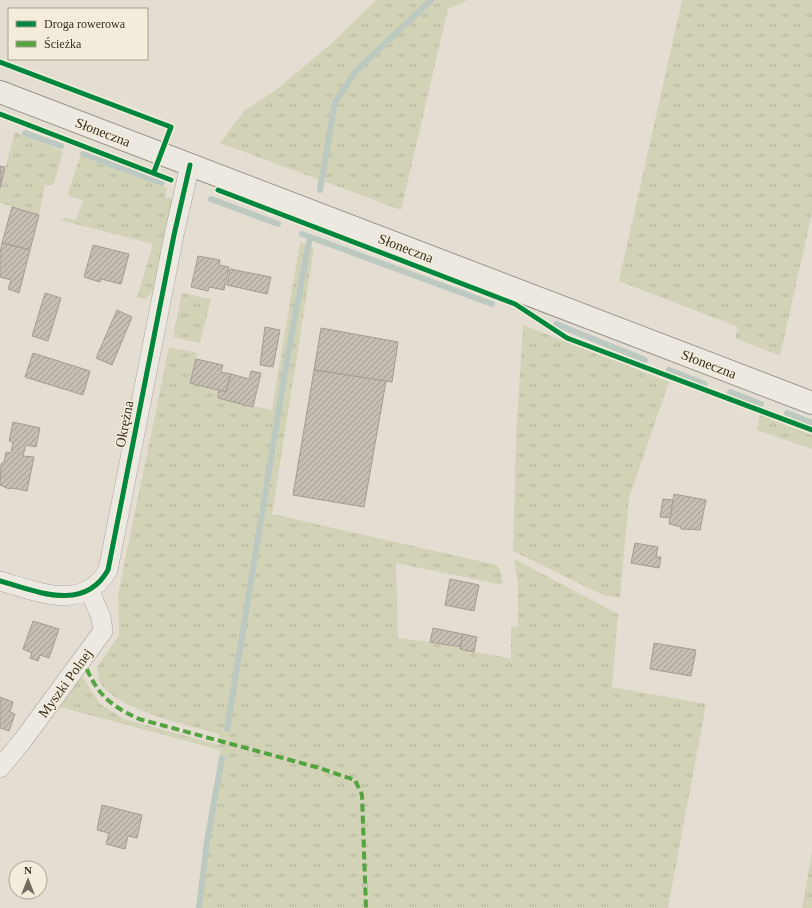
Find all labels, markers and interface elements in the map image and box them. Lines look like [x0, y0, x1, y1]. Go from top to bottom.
legend [8, 8, 148, 60]
text: Droga rowerowa [44, 17, 126, 31]
text: Ścieżka [44, 37, 82, 51]
street label: Słoneczna [73, 115, 133, 150]
street label: Słoneczna [376, 231, 436, 266]
street label: Słoneczna [679, 347, 739, 382]
street label: Okrężna [113, 399, 137, 449]
street label: Myszki Polnej [35, 646, 95, 721]
north arrow [8, 860, 48, 900]
text: N [24, 864, 32, 876]

